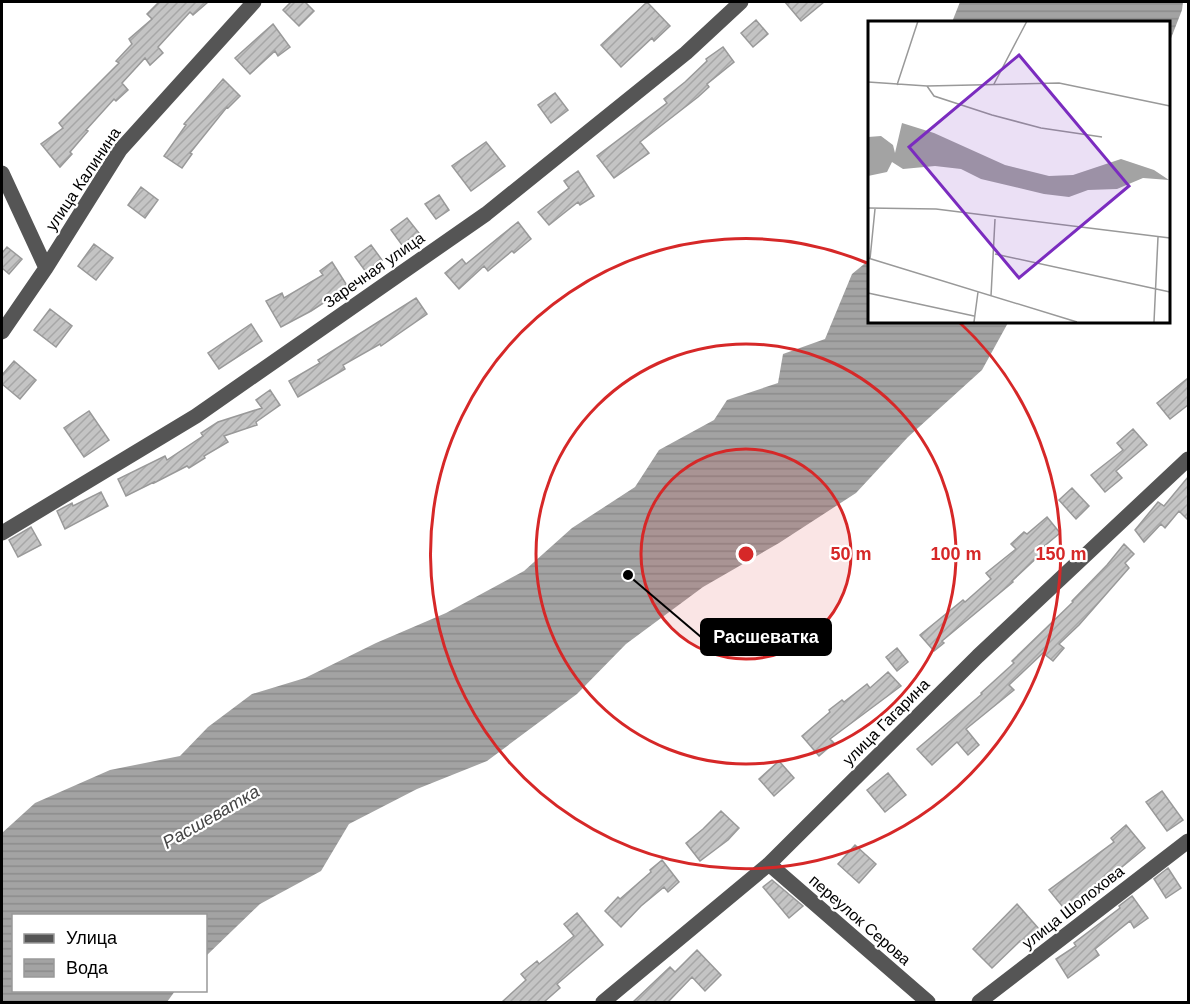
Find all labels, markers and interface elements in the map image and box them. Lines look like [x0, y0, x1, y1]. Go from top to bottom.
inset map [868, 21, 1169, 322]
street label: улица Калинина [42, 124, 124, 234]
street label: Заречная улица [320, 229, 428, 311]
centre of rings [736, 544, 756, 564]
text: 50 m [830, 544, 872, 564]
text: 100 m [930, 544, 982, 564]
text: 150 m [1035, 544, 1087, 564]
callout: Расшеватка [701, 619, 831, 655]
text: Расшеватка [713, 627, 820, 647]
street label: улица Гагарина [839, 675, 933, 769]
water label: Расшеватка [159, 781, 263, 853]
street label: улица Шолохова [1019, 862, 1127, 952]
street label: переулок Серова [806, 872, 914, 969]
legend [12, 914, 207, 992]
text: Улица [66, 928, 118, 948]
text: Вода [66, 958, 109, 978]

